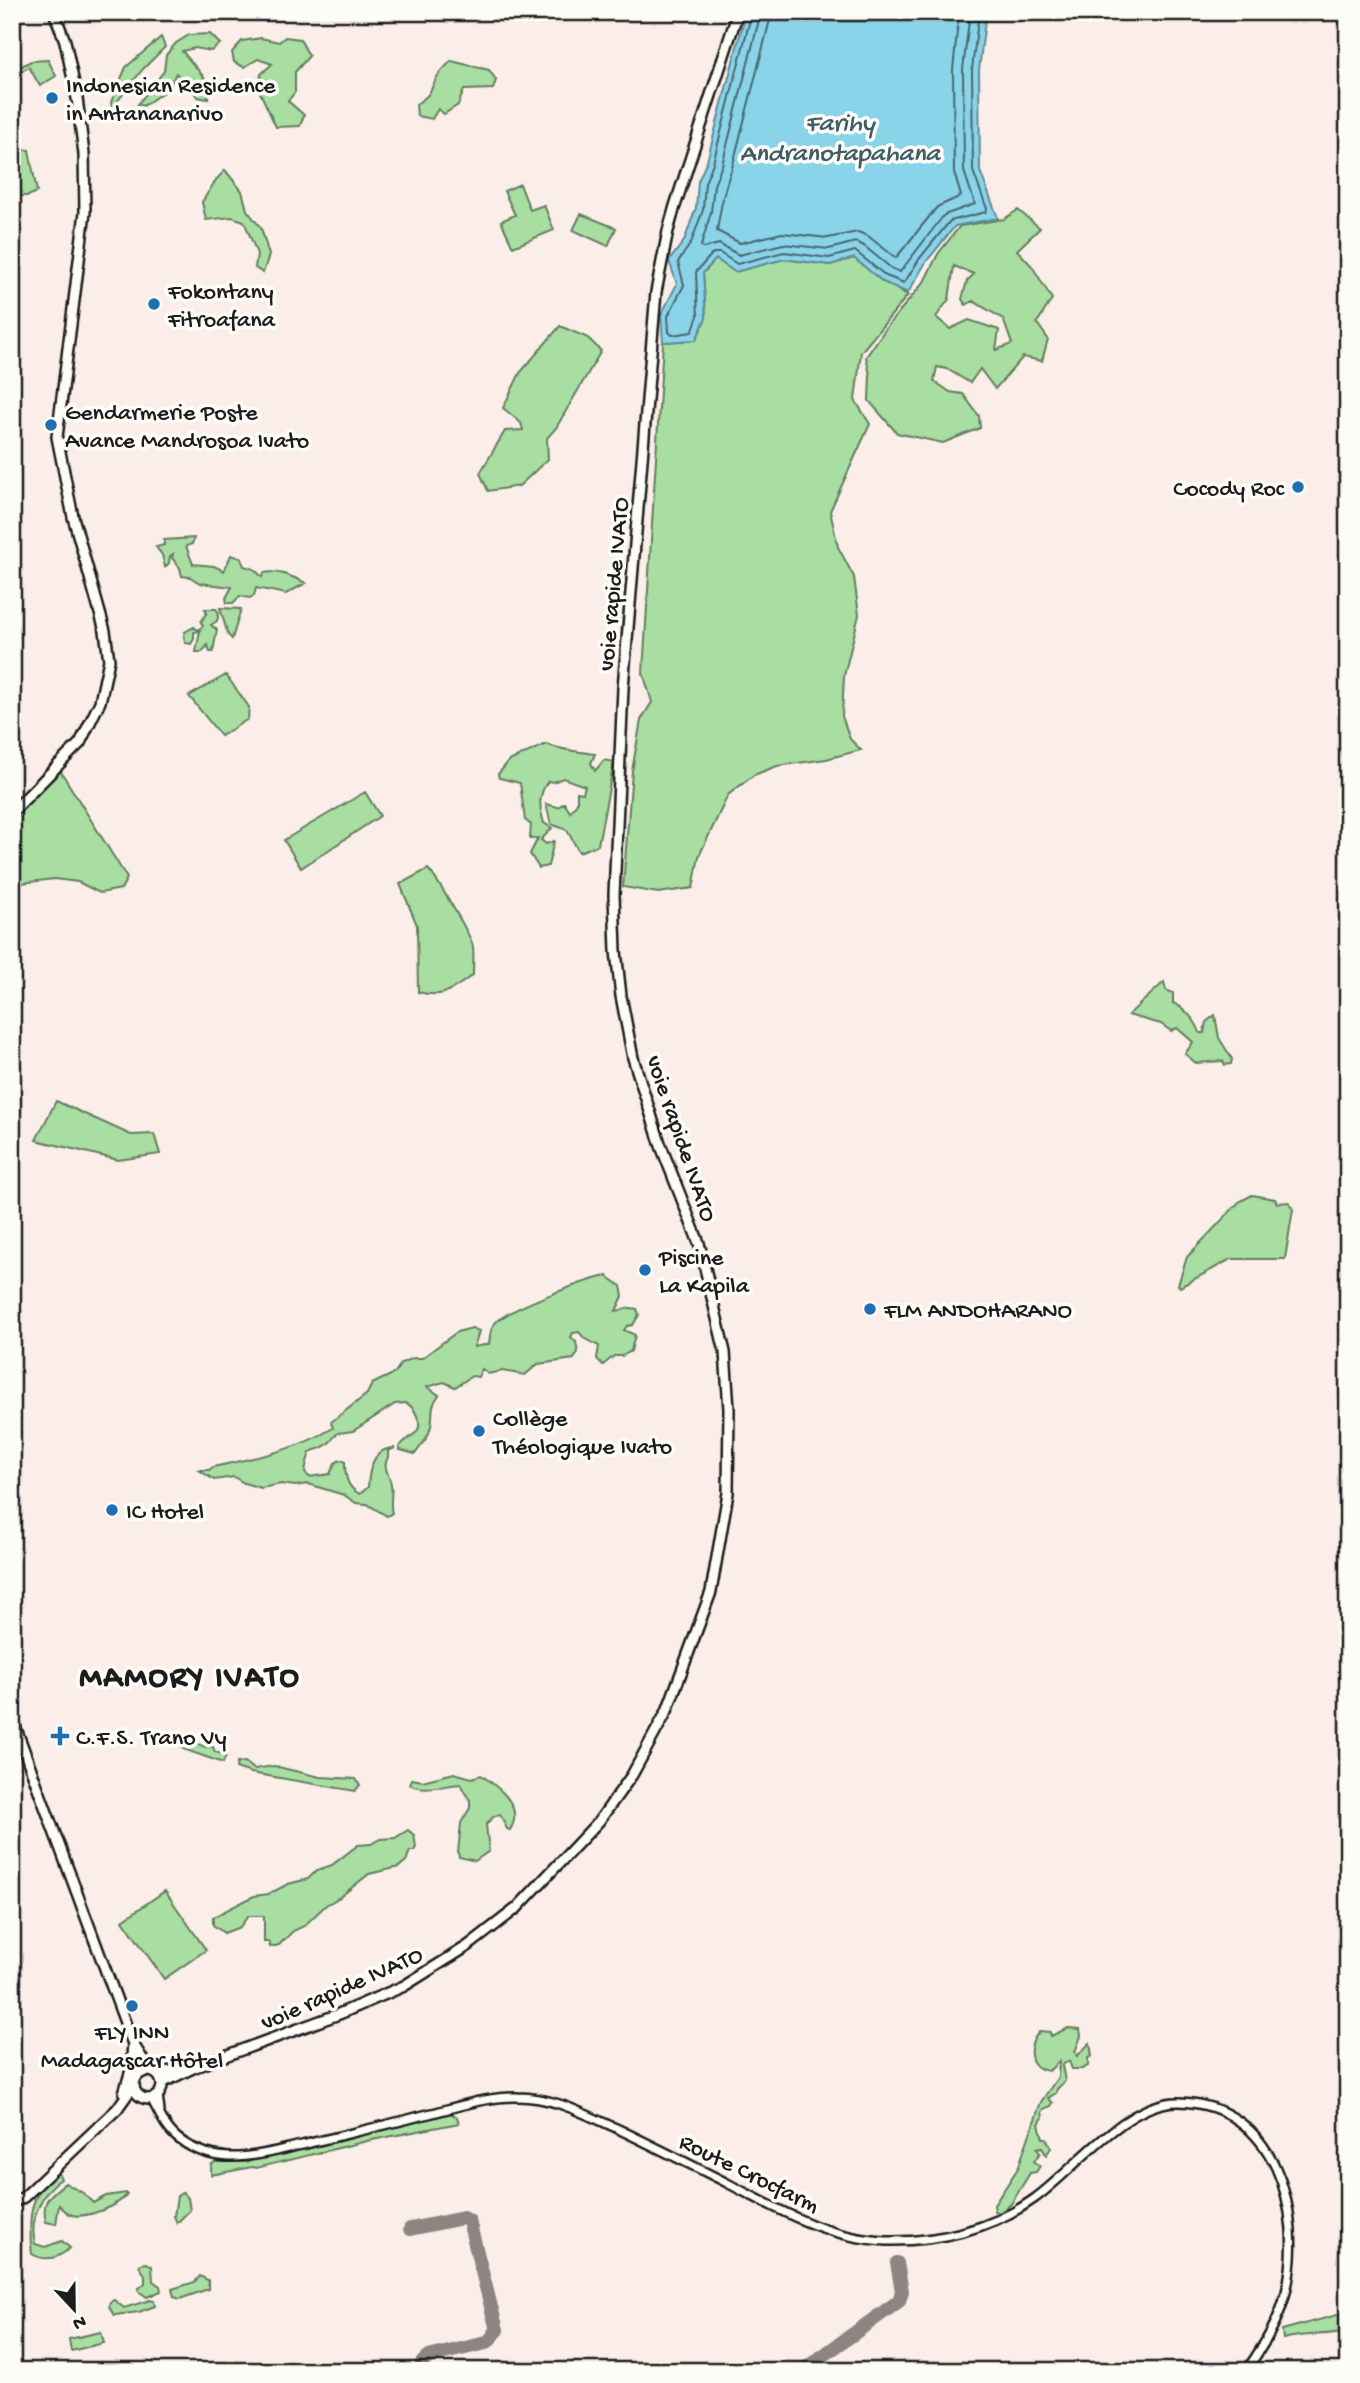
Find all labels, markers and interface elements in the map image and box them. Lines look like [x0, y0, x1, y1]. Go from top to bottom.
place label: Indonesian Residence in Antananarivo [66, 73, 276, 130]
marker: Indonesian Residence in Antananarivo [44, 90, 60, 106]
water label: Farihy Andranotapahana [740, 110, 942, 171]
place label: Fokontany Fitroafana [167, 279, 276, 336]
marker: Fokontany Fitroafana [146, 296, 162, 312]
place label: Gendarmerie Poste Avance Mandrosoa Ivato [65, 400, 309, 457]
marker: Gendarmerie Poste Avance Mandrosoa Ivato [43, 417, 59, 433]
place label: Cocody Roc [1173, 476, 1285, 505]
marker: Cocody Roc [1290, 479, 1306, 495]
street label: voie rapide IVATO [593, 496, 638, 672]
street label: voie rapide IVATO [638, 1052, 722, 1226]
place label: Piscine La Kapila [658, 1245, 750, 1302]
marker: Piscine La Kapila [637, 1262, 653, 1278]
place label: FLM ANDOHARANO [883, 1298, 1072, 1327]
marker: FLM ANDOHARANO [862, 1301, 878, 1317]
place label: Collège Théologique Ivato [491, 1406, 672, 1463]
marker: Collège Théologique Ivato [471, 1423, 487, 1439]
place label: IC Hotel [126, 1499, 204, 1528]
marker: IC Hotel [104, 1502, 120, 1518]
district label: MAMORY IVATO [79, 1660, 301, 1698]
place label: C.F.S. Trano Vy [76, 1725, 227, 1754]
marker: C.F.S. Trano Vy [50, 1726, 70, 1746]
street label: voie rapide IVATO [257, 1942, 428, 2039]
marker: FLY INN Madagascar Hôtel [124, 1998, 140, 2014]
place label: FLY INN Madagascar Hôtel [41, 2020, 223, 2077]
street label: Route Crocfarm [674, 2129, 823, 2222]
north arrow [38, 2274, 108, 2344]
text: N [69, 2309, 89, 2335]

